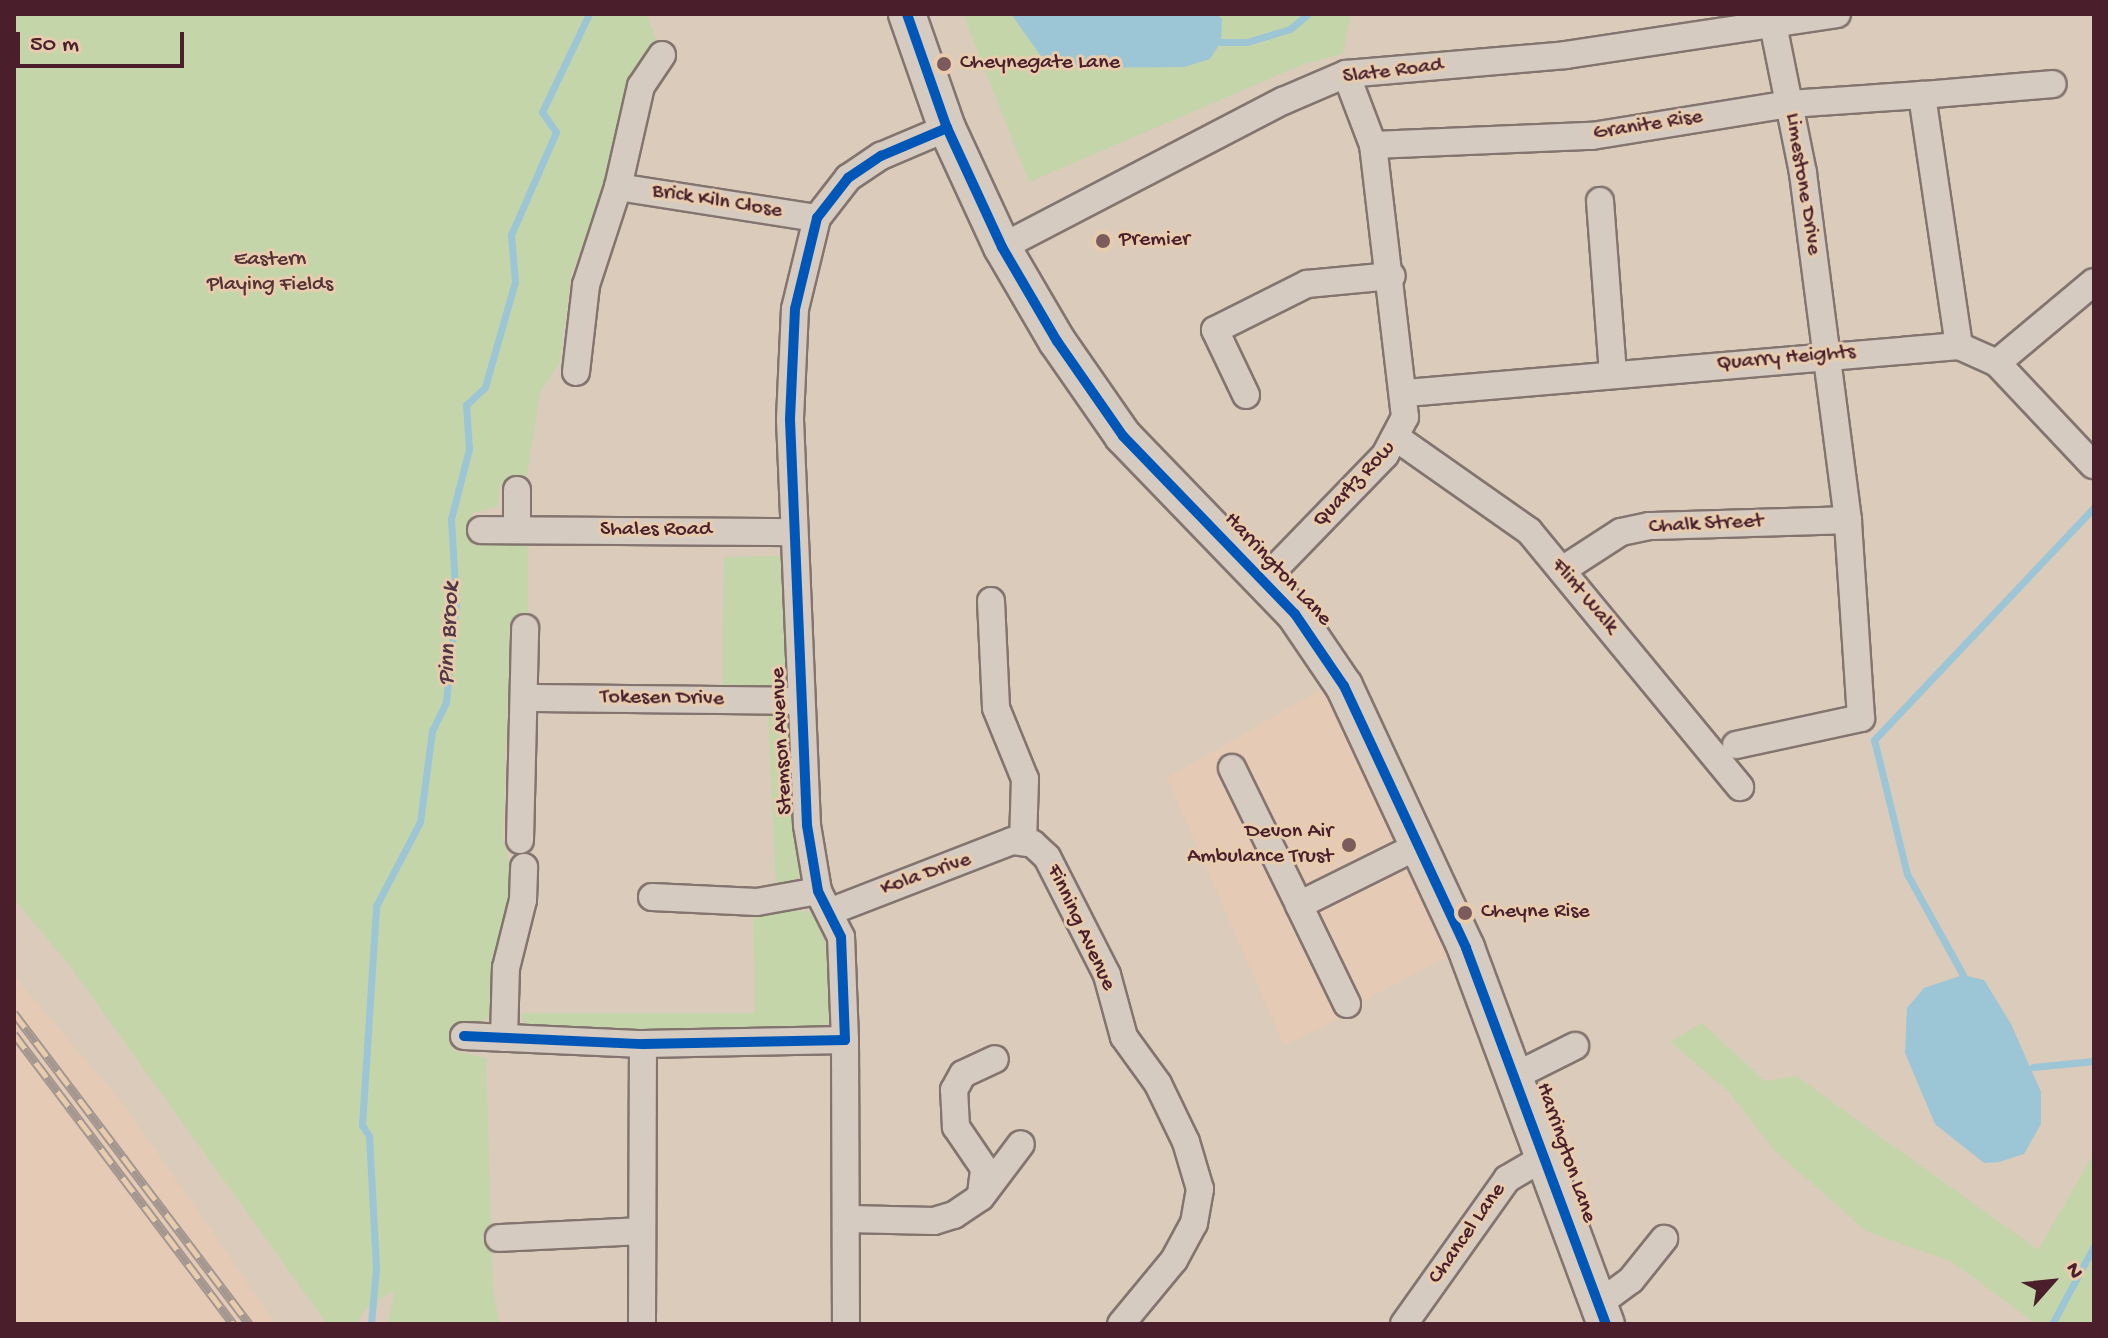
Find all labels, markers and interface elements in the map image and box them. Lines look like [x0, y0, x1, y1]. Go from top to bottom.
scale bar [20, 16, 188, 66]
text: 50 m [30, 31, 79, 60]
place label: Cheynegate Lane [960, 51, 1120, 77]
street label: Slate Road [1341, 53, 1445, 91]
marker: Cheynegate Lane [935, 55, 953, 73]
street label: Granite Rise [1591, 104, 1705, 148]
street label: Limestone Drive [1778, 111, 1826, 257]
street label: Brick Kiln Close [650, 179, 784, 225]
place label: Premier [1119, 228, 1190, 254]
marker: Premier [1094, 232, 1112, 250]
park label: Eastern Playing Fields [207, 247, 333, 298]
street label: Quarry Heights [1716, 340, 1856, 378]
street label: Quartz Row [1308, 436, 1402, 534]
street label: Harrington Lane [1217, 508, 1337, 632]
street label: Chalk Street [1648, 509, 1764, 541]
street label: Shales Road [600, 518, 712, 544]
street label: Flint Walk [1545, 554, 1623, 640]
water label: Pinn Brook [433, 582, 467, 686]
street label: Stemson Avenue [766, 667, 800, 815]
street label: Tokesen Drive [600, 685, 724, 713]
place label: Devon Air Ambulance Trust [1187, 819, 1333, 870]
marker: Devon Air Ambulance Trust [1340, 836, 1358, 854]
street label: Kola Drive [877, 847, 975, 903]
street label: Finning Avenue [1039, 861, 1121, 995]
place label: Cheyne Rise [1481, 900, 1590, 926]
marker: Cheyne Rise [1456, 904, 1474, 922]
street label: Harrington Lane [1529, 1080, 1601, 1226]
street label: Chancel Lane [1424, 1178, 1512, 1290]
north arrow [2012, 1242, 2092, 1322]
text: N [2059, 1259, 2088, 1283]

